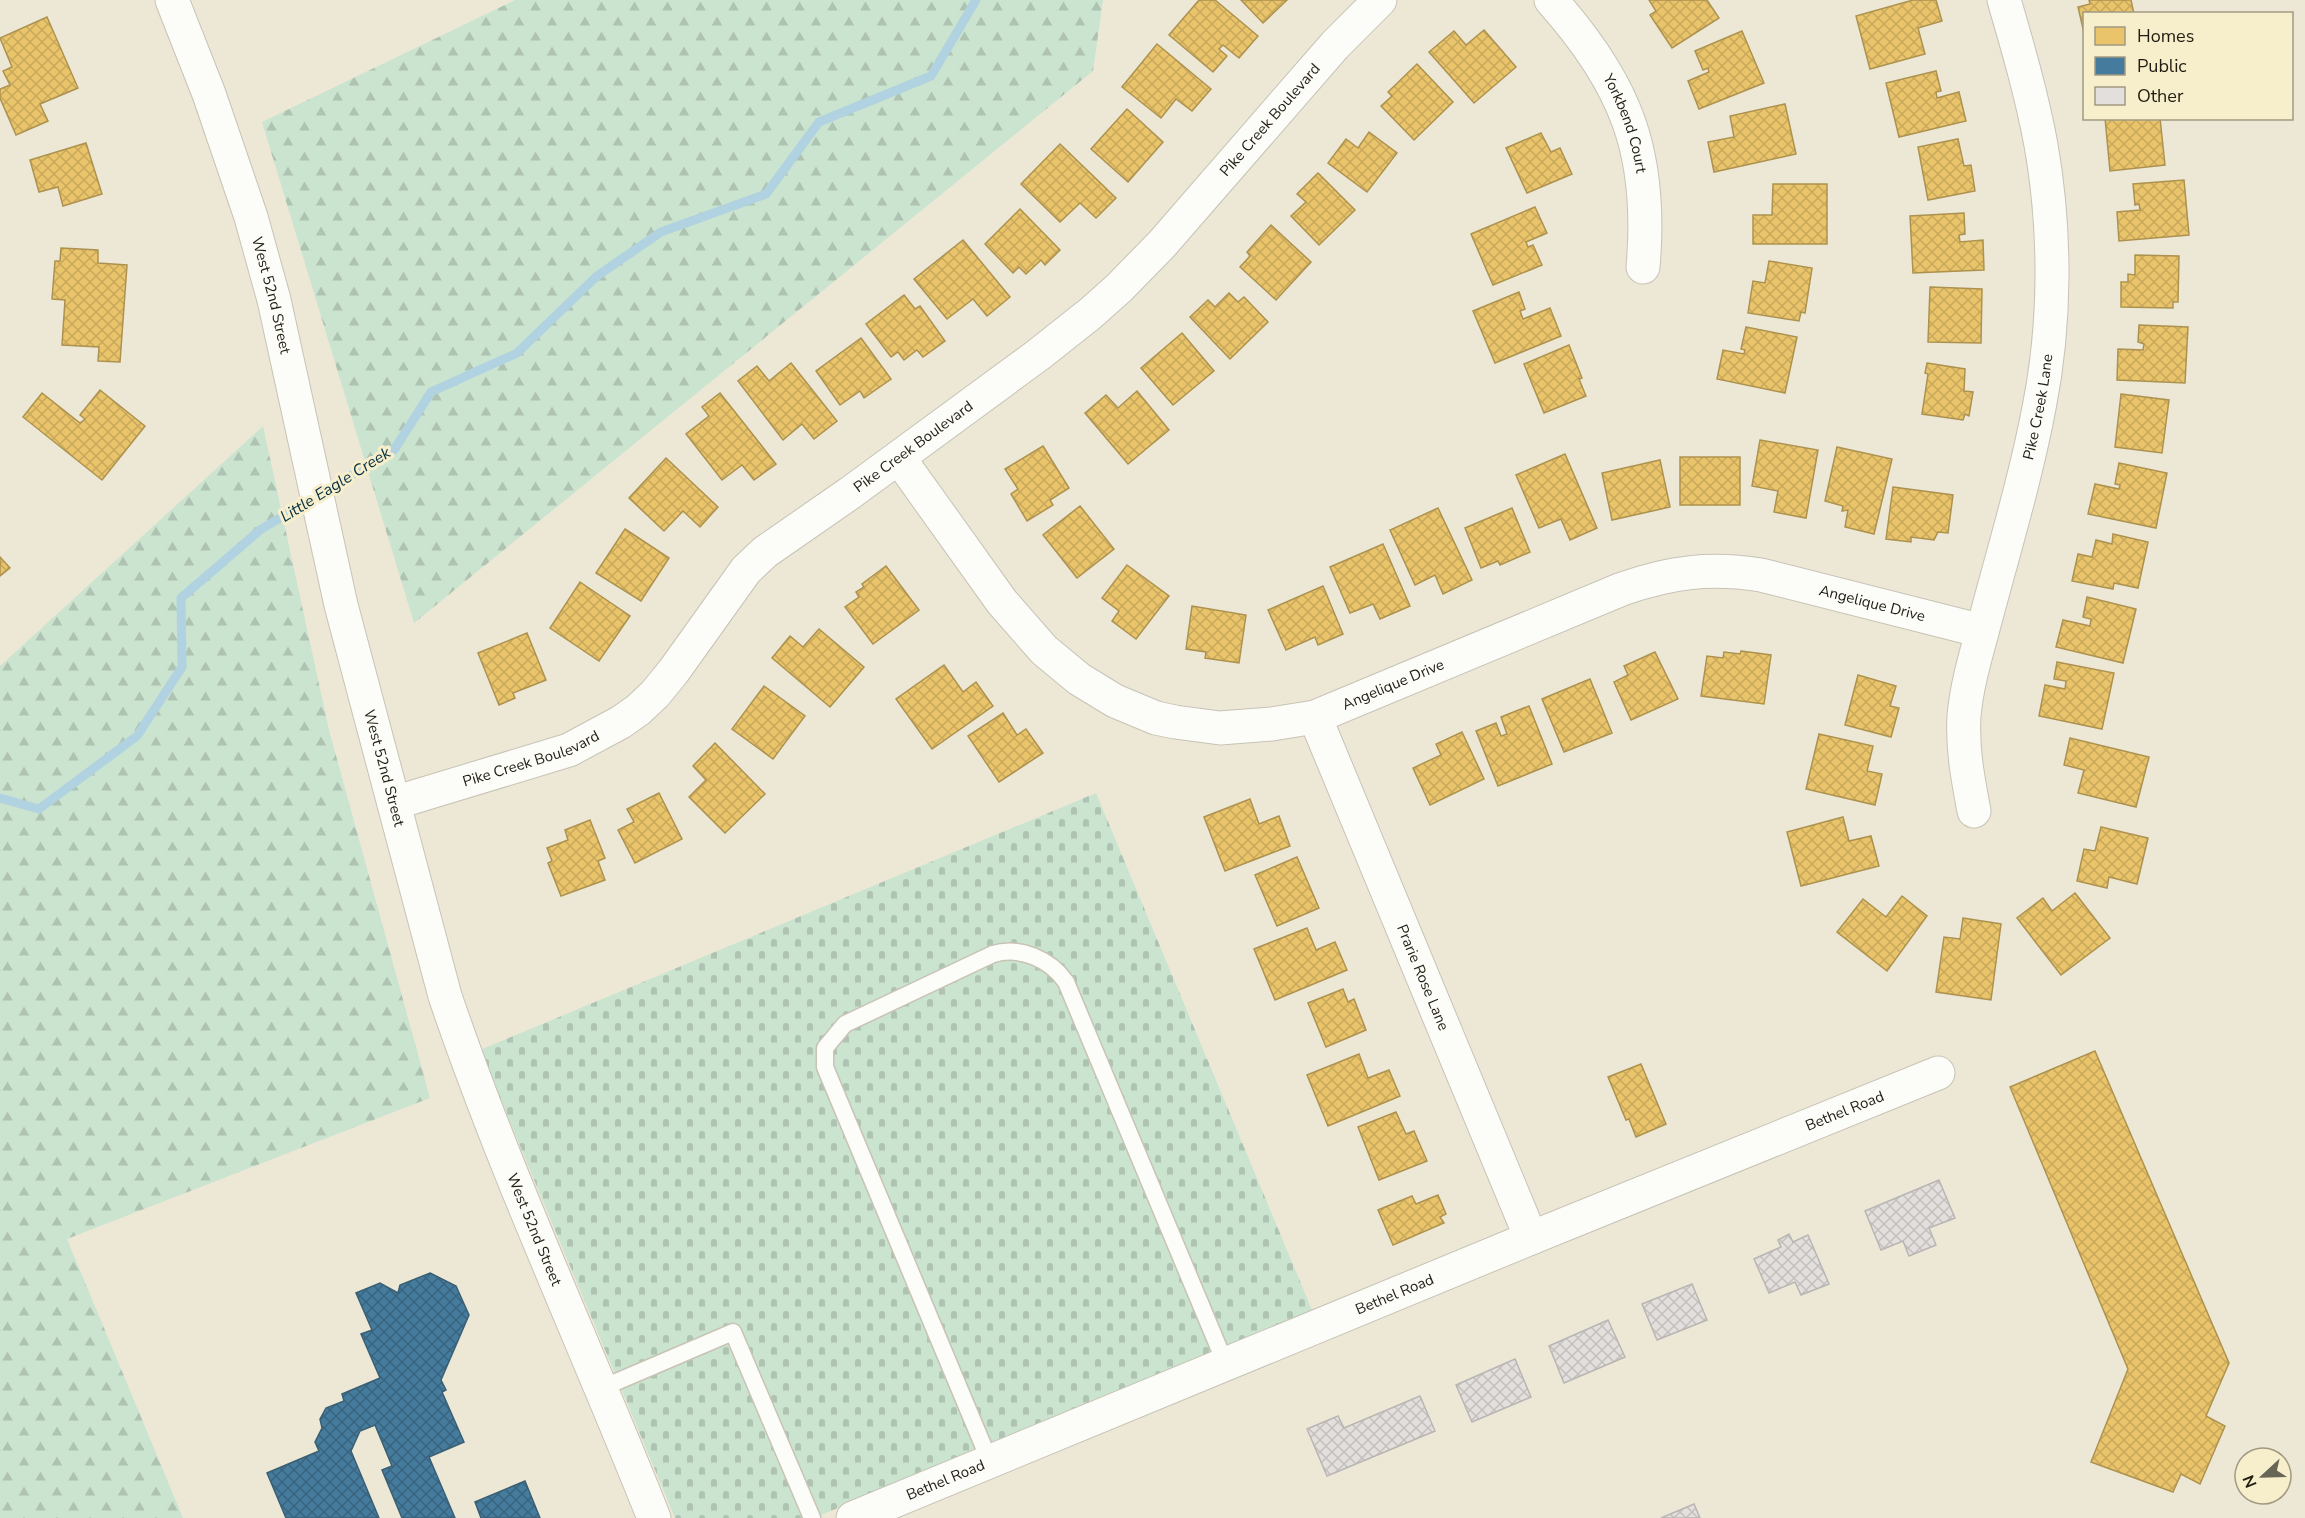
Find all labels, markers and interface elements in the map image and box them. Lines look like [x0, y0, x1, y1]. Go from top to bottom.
legend [2083, 12, 2293, 120]
text: Homes [2137, 24, 2194, 48]
text: Public [2137, 54, 2187, 78]
street label: Pike Creek Boulevard [1215, 59, 1325, 181]
street label: Yorkbend Court [1598, 69, 1651, 175]
text: Other [2137, 84, 2184, 108]
street label: West 52nd Street [247, 235, 296, 356]
street label: Pike Creek Lane [2018, 353, 2057, 462]
street label: Pike Creek Boulevard [849, 396, 977, 497]
water label: Little Eagle Creek [276, 441, 396, 528]
street label: Angelique Drive [1817, 580, 1927, 626]
street label: Angelique Drive [1339, 654, 1447, 715]
street label: West 52nd Street [359, 707, 410, 829]
street label: Pike Creek Boulevard [460, 726, 603, 792]
street label: Prarie Rose Lane [1392, 921, 1454, 1034]
street label: Bethel Road [1802, 1086, 1887, 1136]
street label: West 52nd Street [502, 1170, 567, 1289]
street label: Bethel Road [1352, 1269, 1437, 1319]
north arrow [2233, 1446, 2293, 1506]
street label: Bethel Road [903, 1455, 988, 1505]
text: N [2238, 1472, 2262, 1491]

